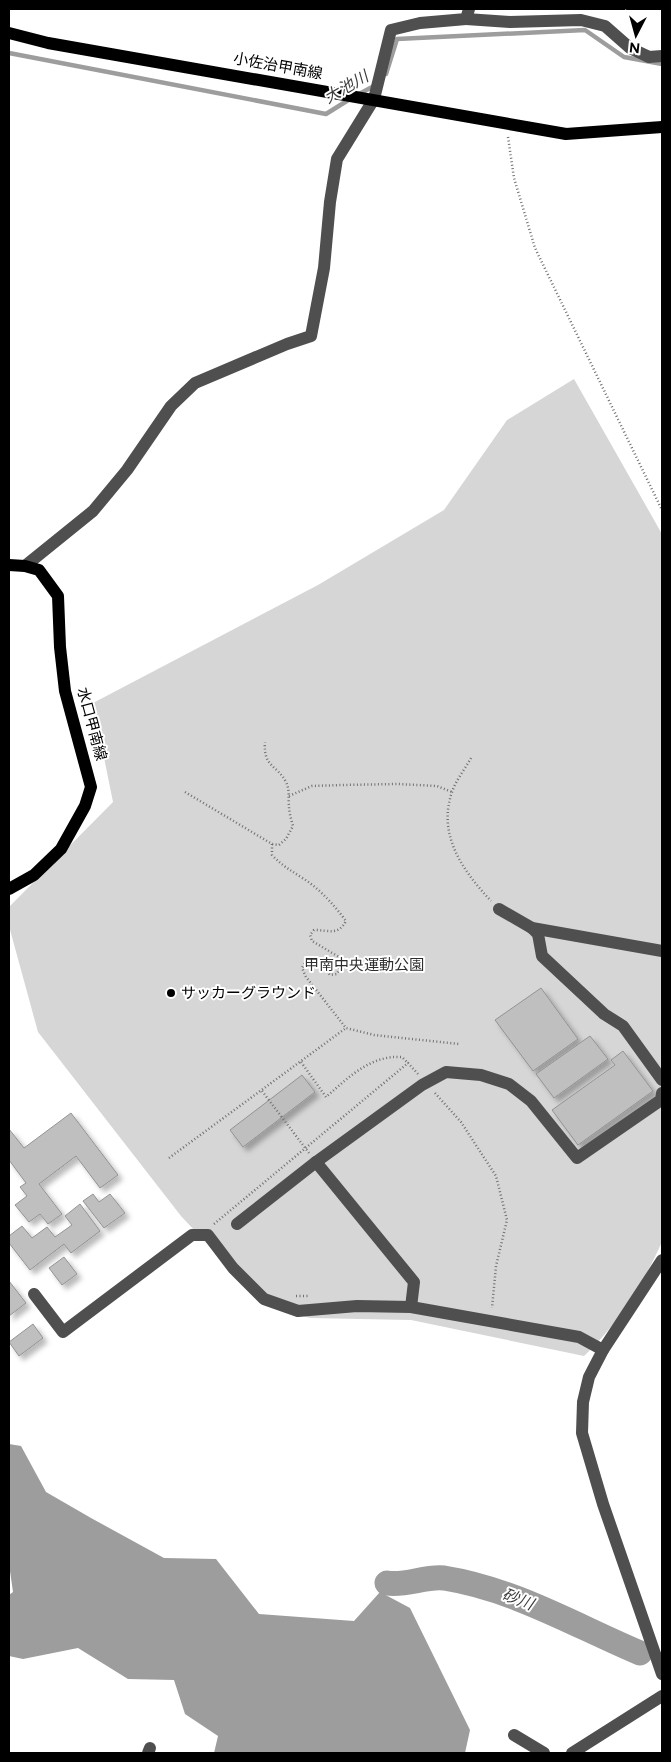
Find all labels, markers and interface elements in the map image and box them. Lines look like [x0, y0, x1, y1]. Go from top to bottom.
north arrow [611, 10, 661, 60]
text: N [628, 38, 641, 56]
street label: 小佐治甲南線 [232, 49, 324, 83]
water label: 大池川 [320, 66, 373, 107]
street label: 水口甲南線 [74, 685, 110, 763]
park label: 甲南中央運動公園 [304, 956, 424, 974]
place label: サッカーグラウンド [181, 984, 316, 1002]
marker: サッカーグラウンド [165, 987, 177, 999]
water label: 砂川 [500, 1584, 538, 1614]

